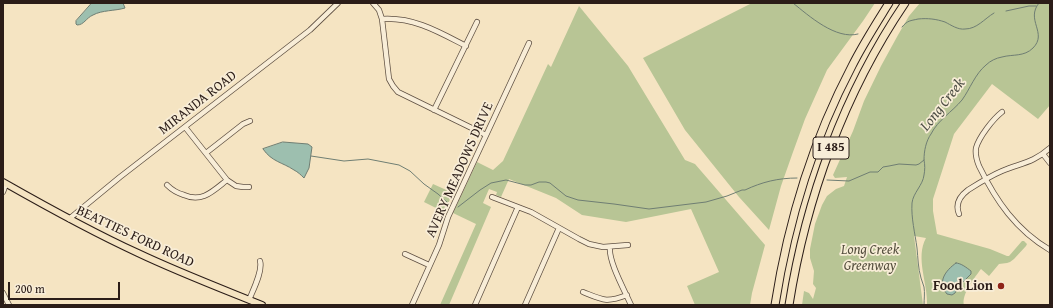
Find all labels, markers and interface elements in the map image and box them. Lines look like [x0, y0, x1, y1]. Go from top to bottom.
street label: MIRANDA ROAD [156, 67, 240, 139]
water label: Long Creek [917, 75, 969, 135]
street label: AVERY MEADOWS DRIVE [423, 100, 497, 240]
road number: I 485 [813, 137, 849, 159]
street label: BEATTIES FORD ROAD [73, 202, 197, 272]
park label: Long Creek Greenway [841, 242, 899, 274]
scale bar [10, 274, 122, 300]
place label: Food Lion [933, 278, 993, 294]
text: 200 m [15, 280, 45, 297]
marker: Food Lion [996, 281, 1006, 291]

